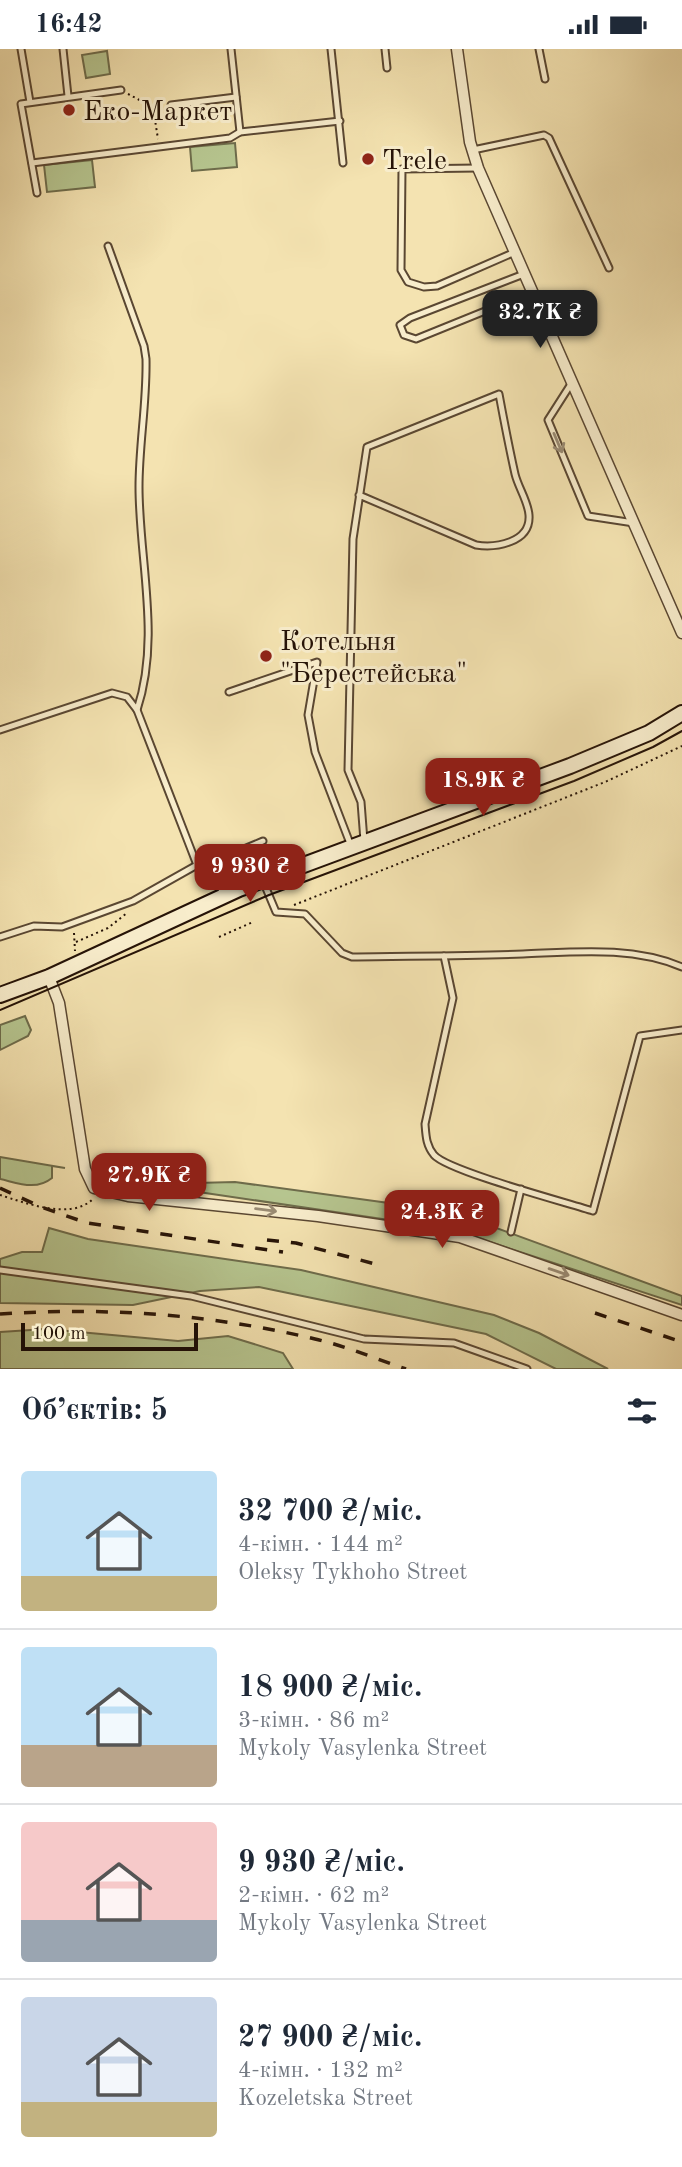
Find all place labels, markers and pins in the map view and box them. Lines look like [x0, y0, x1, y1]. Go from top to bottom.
place label: Еко-Маркет [83, 99, 233, 127]
marker: Еко-Маркет [61, 102, 77, 118]
place label: Trele [382, 148, 447, 176]
marker: Trele [360, 151, 376, 167]
pin: 32.7K ₴ [475, 291, 605, 350]
place label: Котельня "Берестейська" [280, 629, 467, 689]
marker: Котельня "Берестейська" [258, 648, 274, 664]
pin: 18.9K ₴ [418, 759, 548, 818]
pin: 9 930 ₴ [185, 845, 315, 904]
pin: 27.9K ₴ [84, 1153, 214, 1213]
pin: 24.3K ₴ [377, 1191, 507, 1250]

